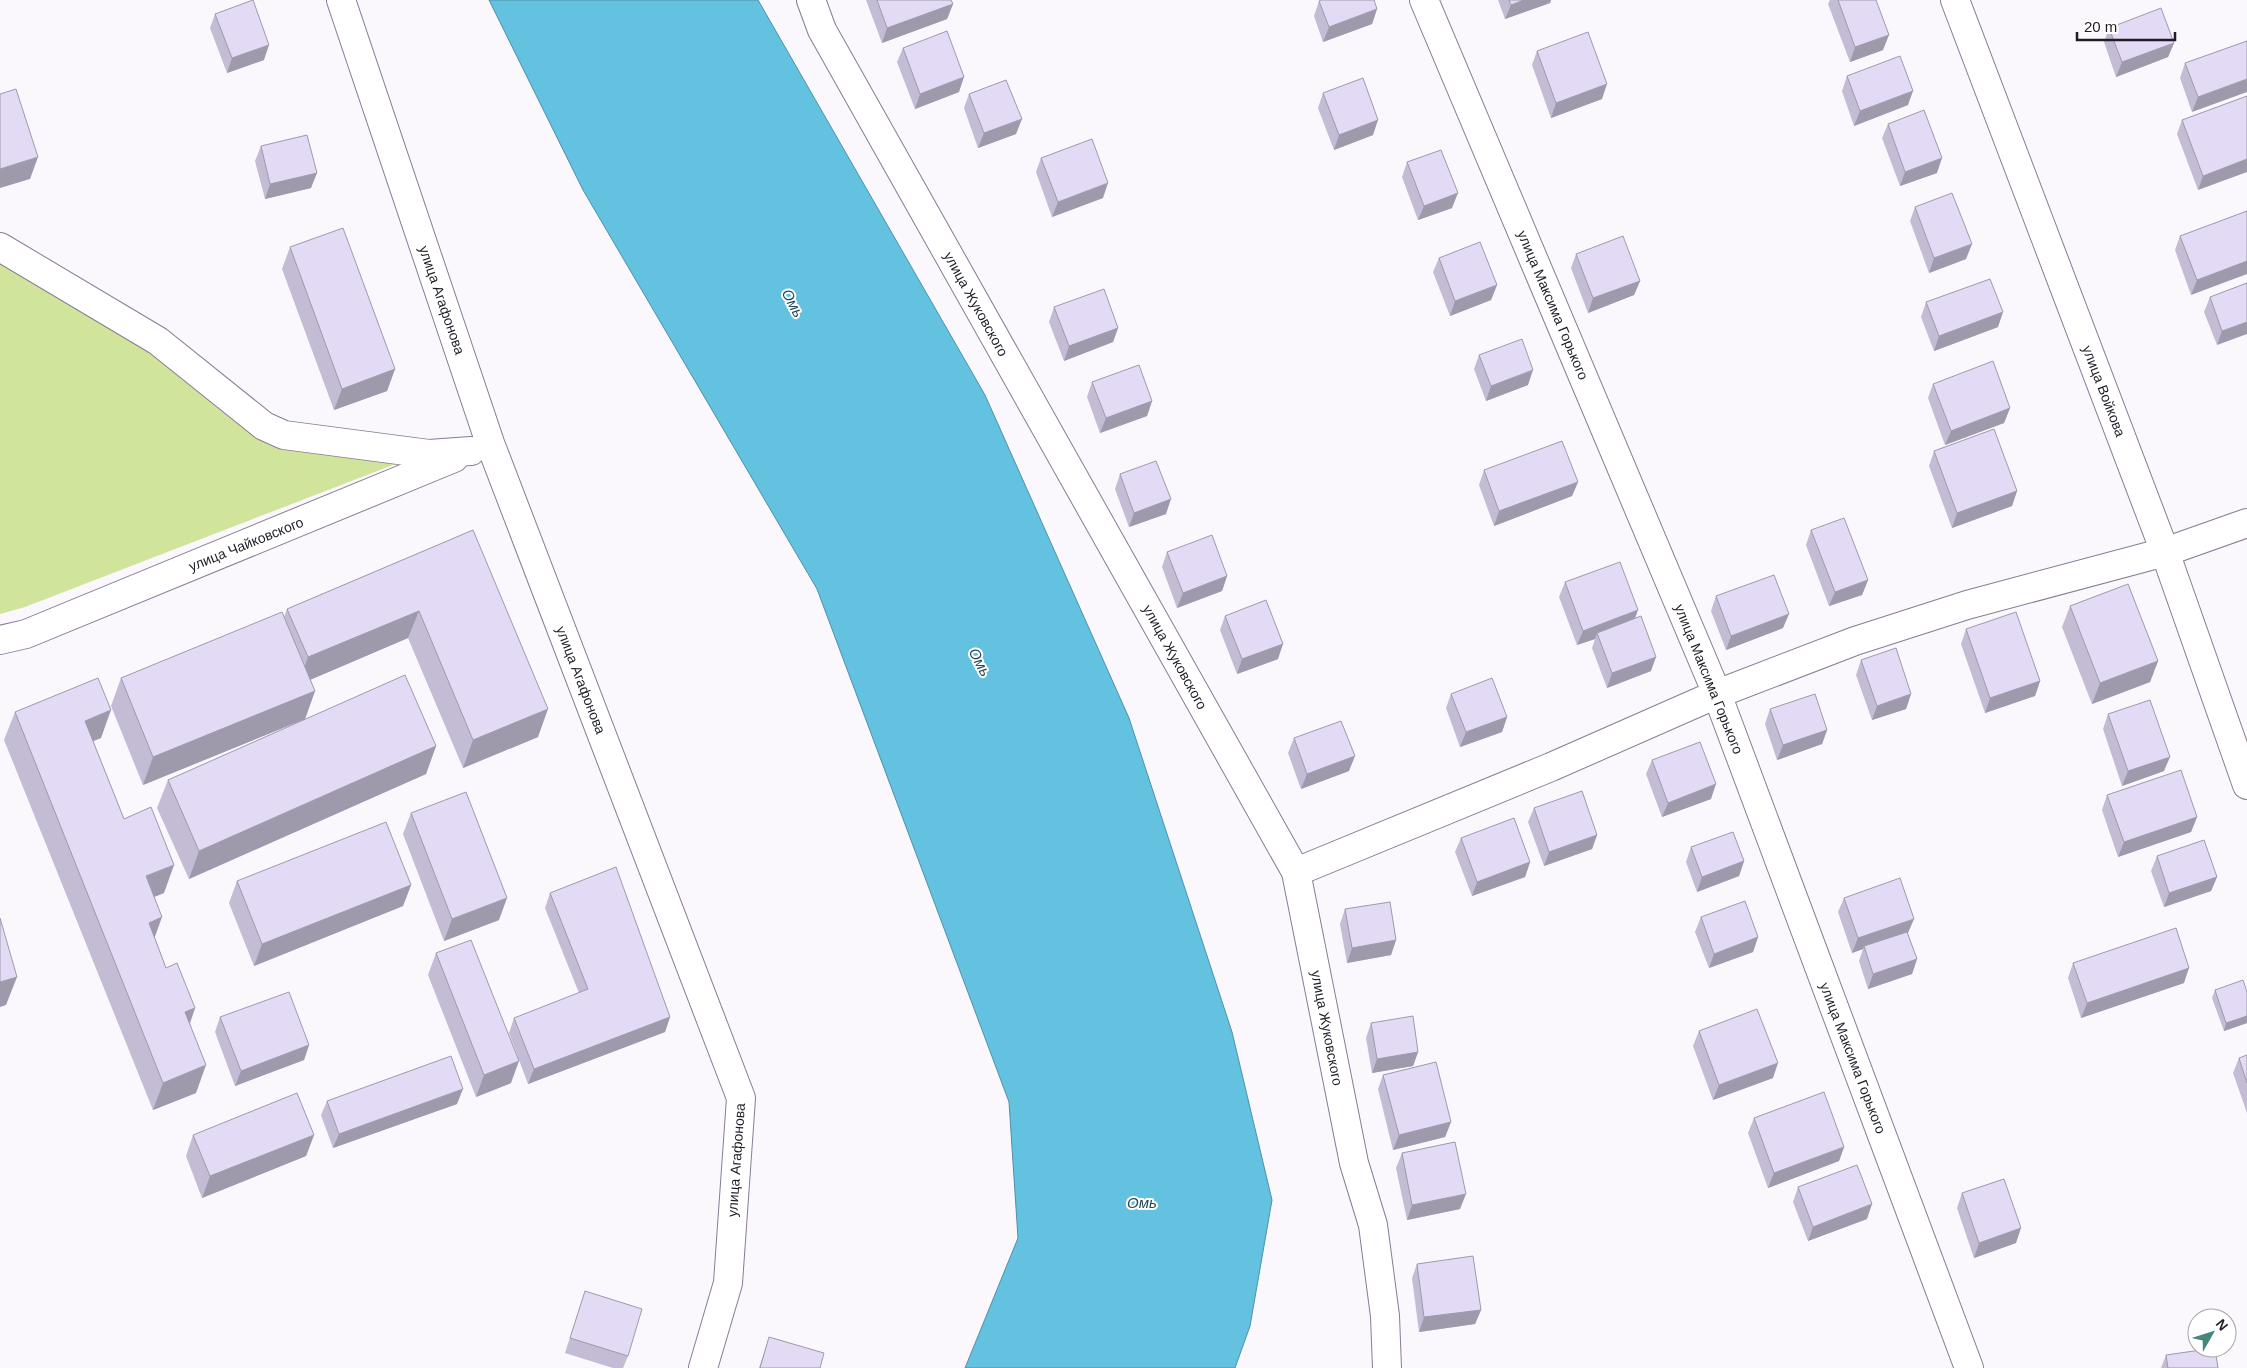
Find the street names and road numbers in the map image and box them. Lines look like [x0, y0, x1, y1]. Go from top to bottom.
street label: улица Максима Горького [1514, 228, 1592, 382]
street label: улица Агафонова [416, 243, 468, 357]
street label: улица Жуковского [941, 249, 1011, 359]
street label: улица Войкова [2079, 343, 2129, 439]
street label: улица Чайковского [186, 514, 306, 574]
street label: улица Жуковского [1140, 602, 1210, 712]
street label: улица Максима Горького [1672, 602, 1747, 757]
street label: улица Агафонова [553, 624, 609, 736]
street label: улица Жуковского [1308, 969, 1346, 1087]
street label: улица Максима Горького [1817, 980, 1889, 1136]
street label: улица Агафонова [724, 1102, 748, 1218]

